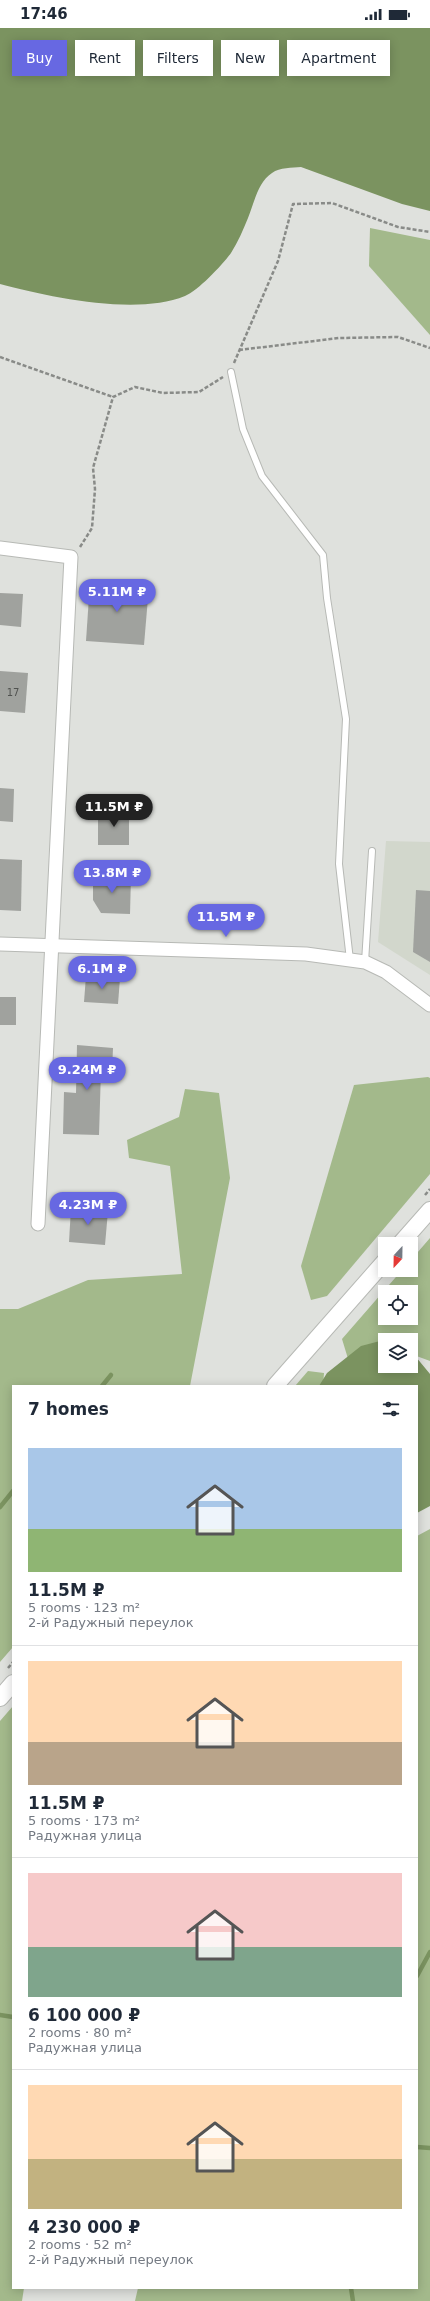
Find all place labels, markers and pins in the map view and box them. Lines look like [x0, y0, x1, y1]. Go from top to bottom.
pin: 5.11M ₽ [80, 579, 154, 613]
pin: 11.5M ₽ [77, 794, 151, 828]
pin: 13.8M ₽ [75, 860, 149, 894]
pin: 11.5M ₽ [189, 904, 263, 938]
pin: 6.1M ₽ [69, 956, 135, 990]
pin: 9.24M ₽ [50, 1057, 124, 1091]
pin: 4.23M ₽ [51, 1192, 125, 1226]

